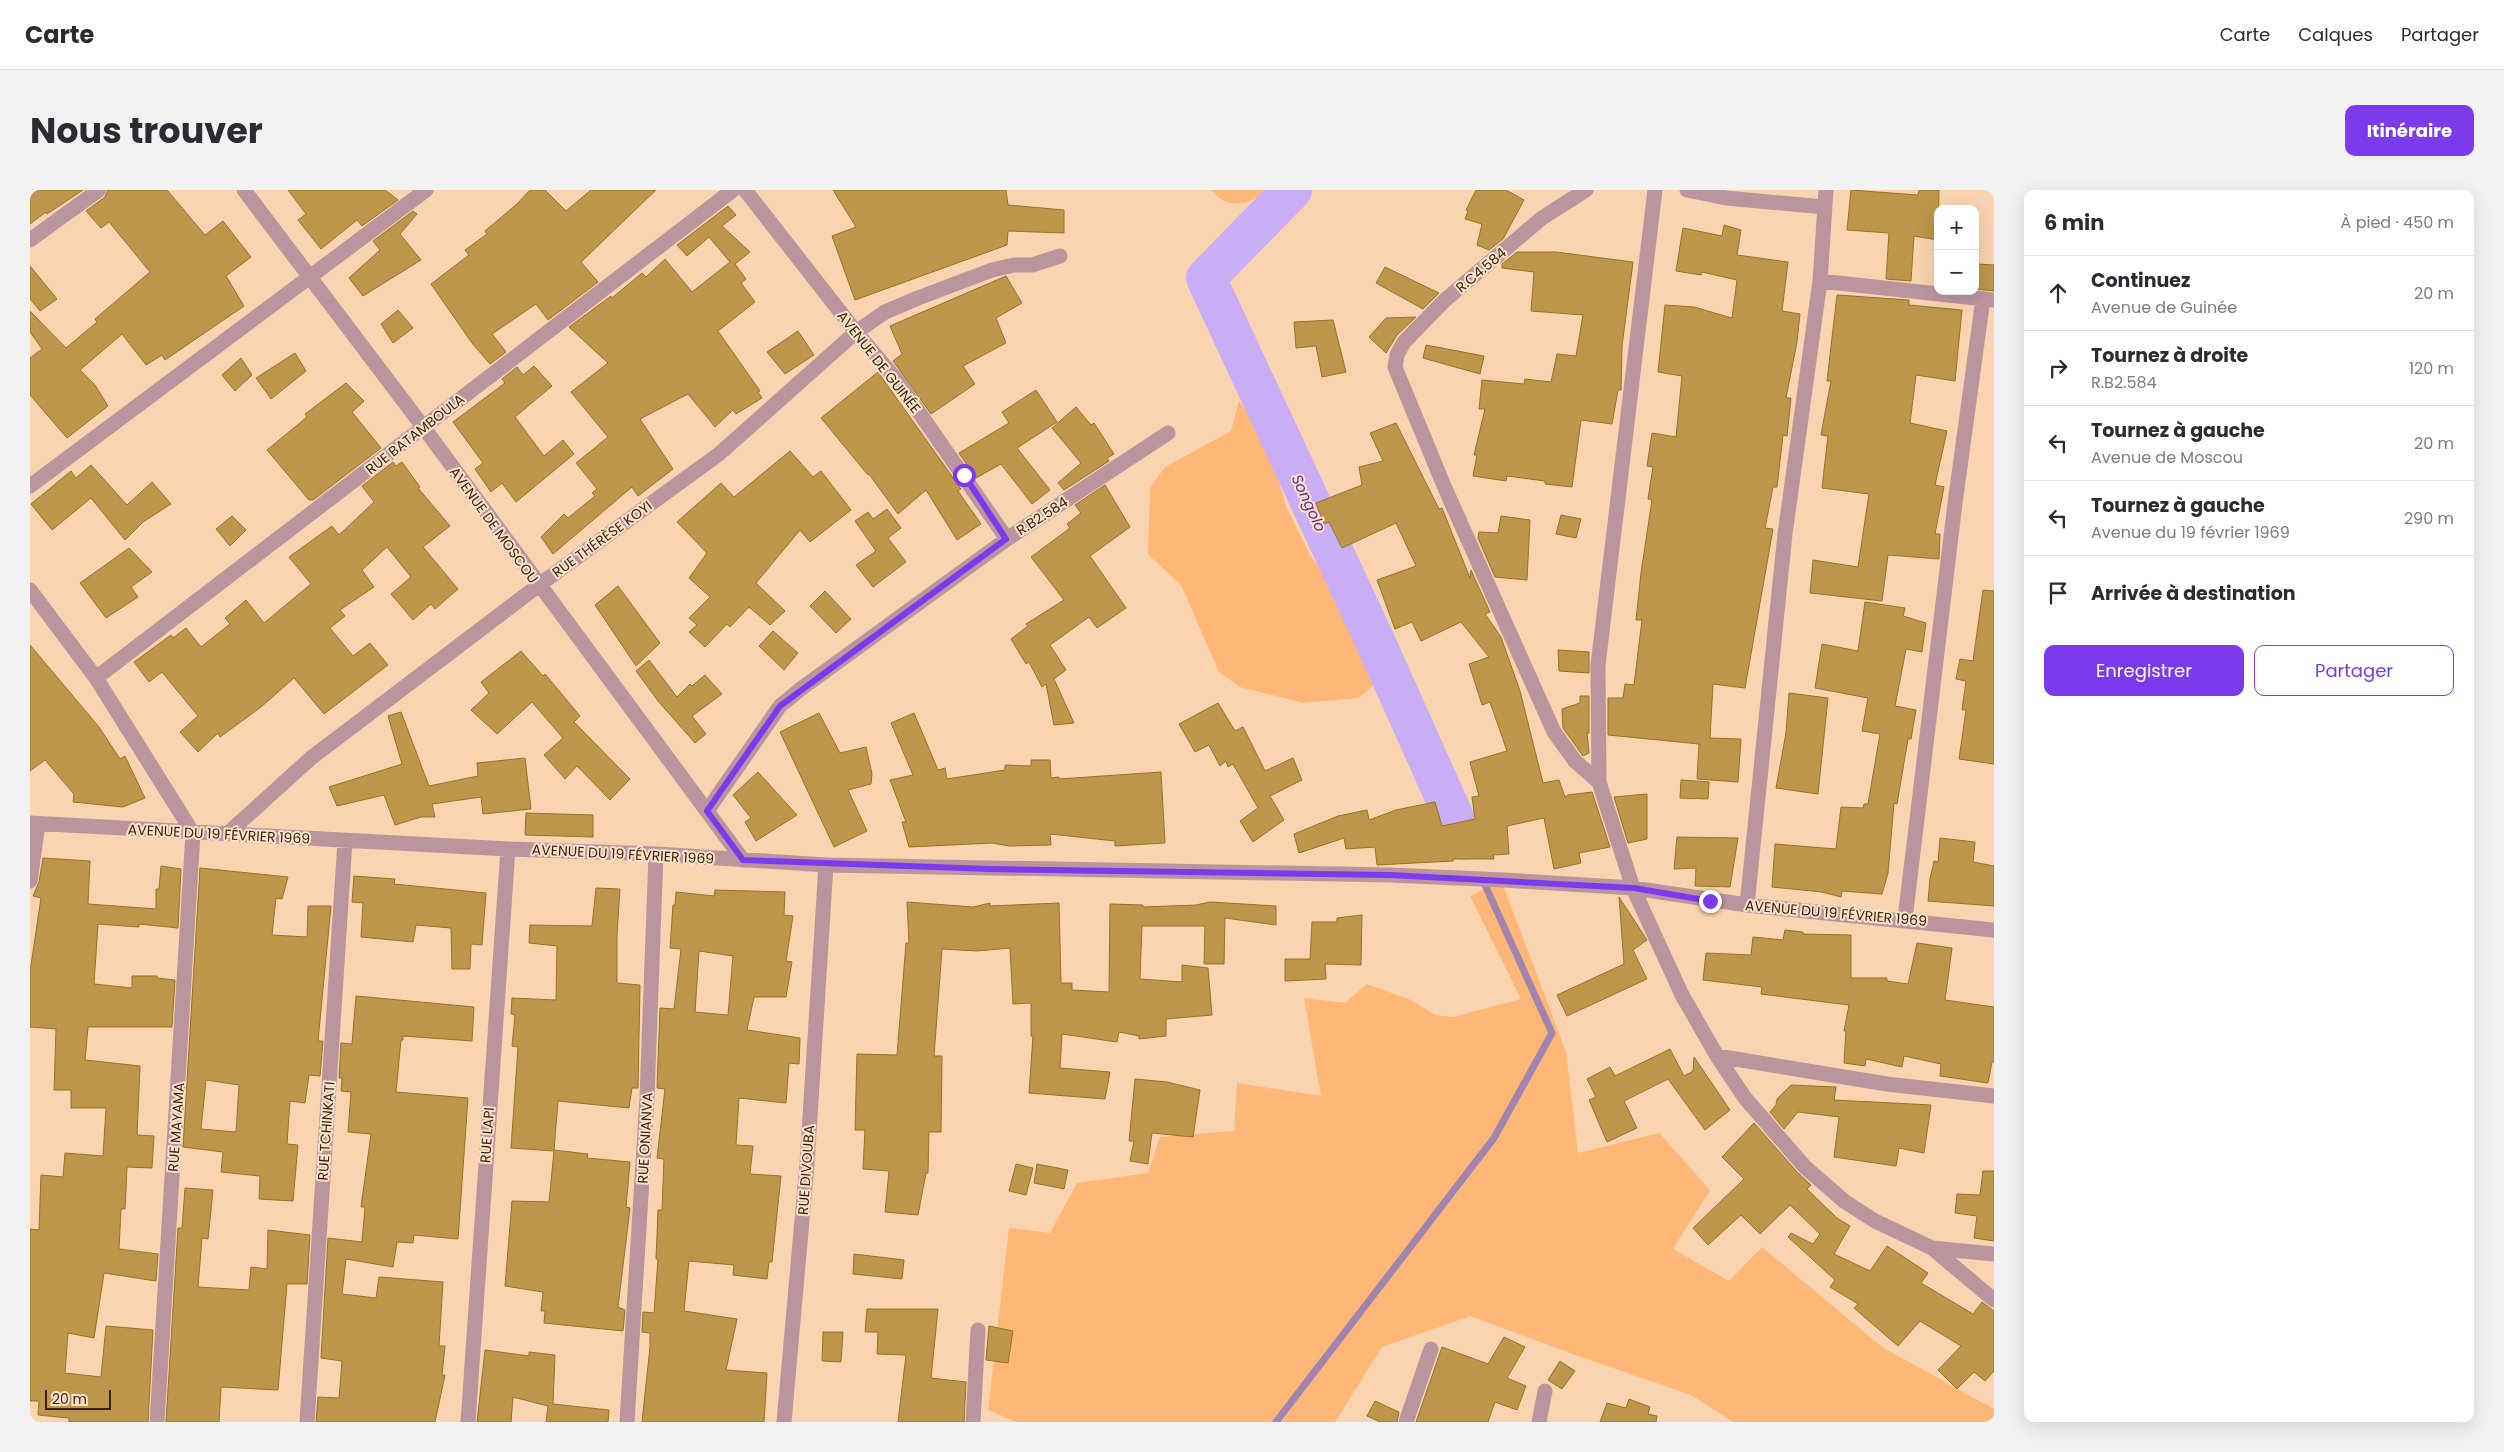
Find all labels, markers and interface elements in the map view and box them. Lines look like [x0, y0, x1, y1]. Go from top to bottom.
text: Carte [25, 18, 94, 51]
text: Carte [2220, 22, 2270, 47]
text: Calques [2298, 22, 2373, 47]
text: Partager [2401, 22, 2479, 47]
button: Itinéraire [2345, 105, 2474, 156]
text: Nous trouver [30, 106, 263, 155]
map controls [1934, 205, 1979, 295]
button: + [1934, 205, 1979, 250]
text: 6 min [2044, 208, 2104, 237]
text: À pied · 450 m [2341, 211, 2454, 234]
street label: R.C4.584 [1451, 243, 1511, 297]
button: − [1934, 250, 1979, 295]
text: Continuez [2091, 267, 2190, 294]
icon: ahead [2044, 279, 2072, 307]
text: 20 m [2414, 282, 2454, 305]
text: Avenue de Guinée [2091, 296, 2237, 319]
street label: AVENUE DE GUINÉE [833, 307, 925, 417]
text: Tournez à droite [2091, 342, 2248, 369]
icon: right [2044, 354, 2072, 382]
text: 120 m [2409, 357, 2454, 380]
text: R.B2.584 [2091, 371, 2157, 394]
street label: RUE BATAMBOULA [361, 389, 469, 479]
text: Tournez à gauche [2091, 417, 2265, 444]
icon: left [2044, 429, 2072, 457]
text: 20 m [2414, 432, 2454, 455]
text: Avenue de Moscou [2091, 446, 2243, 469]
street label: AVENUE DE MOSCOU [445, 463, 543, 587]
route start [953, 464, 976, 487]
water label: Songolo [1287, 471, 1331, 535]
street label: R.B2.584 [1012, 492, 1072, 540]
text: Tournez à gauche [2091, 492, 2265, 519]
street label: RUE THÉRÈSE KOYI [548, 496, 656, 582]
icon: left [2044, 504, 2072, 532]
text: 290 m [2404, 507, 2454, 530]
text: Avenue du 19 février 1969 [2091, 521, 2290, 544]
icon: arrive [2044, 579, 2072, 607]
text: Arrivée à destination [2091, 580, 2296, 607]
button: Enregistrer [2044, 645, 2244, 696]
button: Partager [2254, 645, 2454, 696]
street label: AVENUE DU 19 FÉVRIER 1969 [127, 819, 311, 849]
street label: AVENUE DU 19 FÉVRIER 1969 [531, 839, 715, 869]
route end [1699, 890, 1722, 913]
street label: AVENUE DU 19 FÉVRIER 1969 [1744, 895, 1928, 931]
street label: RUE TCHINKATI [313, 1081, 339, 1181]
street label: RUE MAYAMA [163, 1082, 189, 1172]
street label: RUE ONIANVA [633, 1092, 657, 1184]
street label: RUE LAPI [475, 1106, 499, 1164]
street label: RUE DIVOUBA [793, 1124, 819, 1216]
scale bar [45, 1387, 111, 1410]
text: 20 m [52, 1389, 87, 1409]

